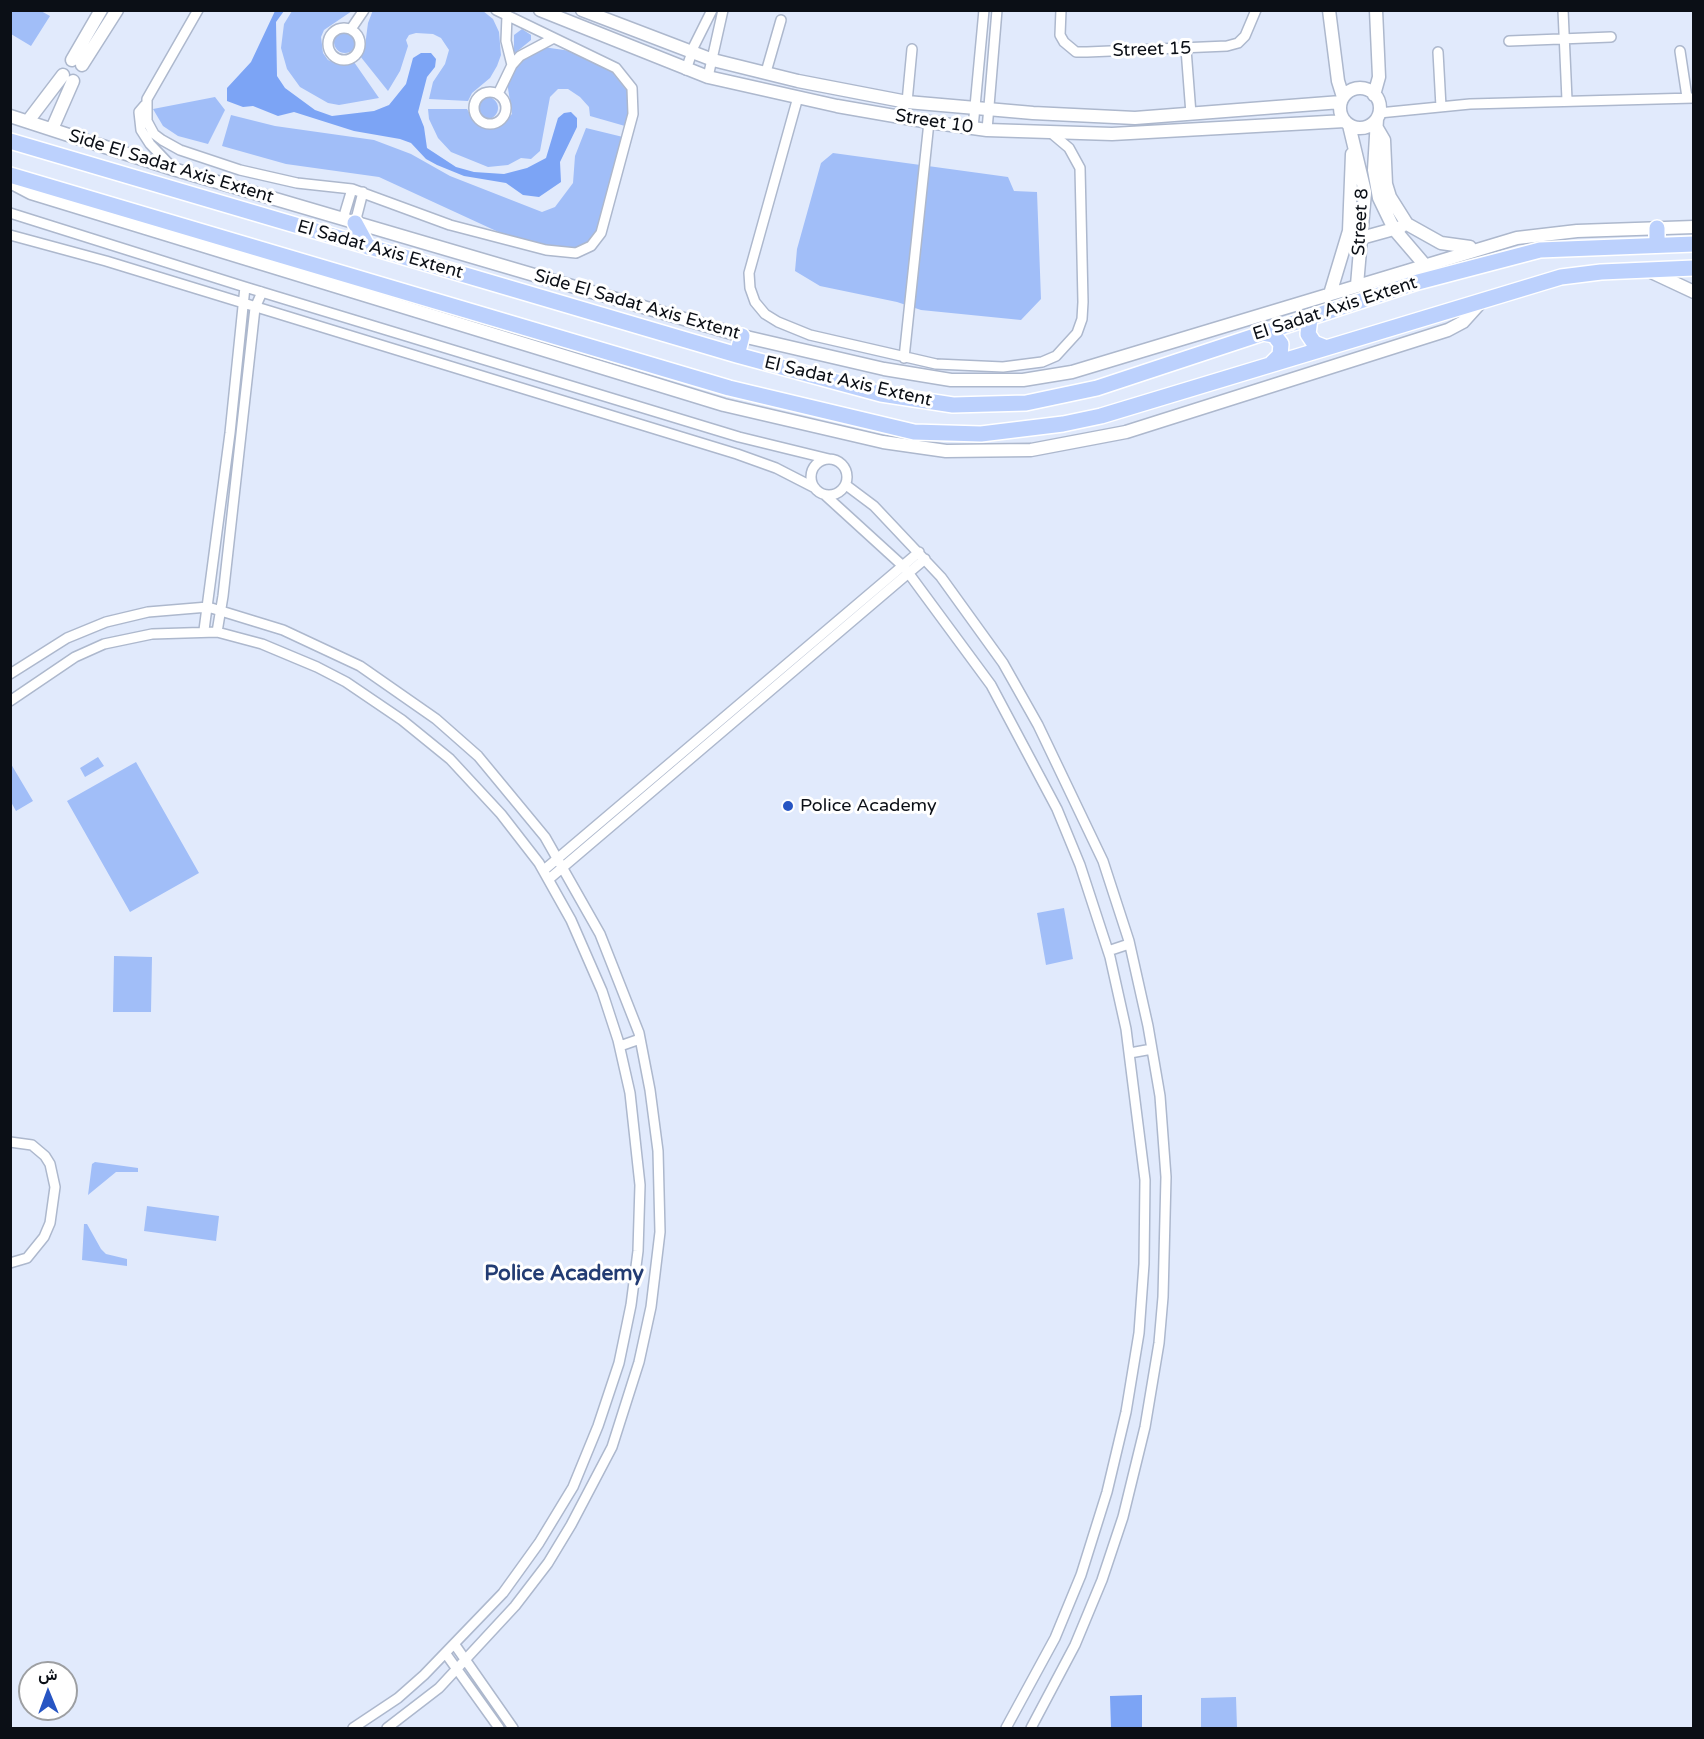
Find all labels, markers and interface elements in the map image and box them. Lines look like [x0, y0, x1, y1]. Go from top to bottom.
street label: Street 15 [1112, 38, 1192, 62]
street label: Street 10 [893, 105, 975, 139]
street label: Side El Sadat Axis Extent [66, 126, 276, 208]
street label: Street 8 [1348, 188, 1374, 256]
street label: El Sadat Axis Extent [295, 216, 465, 284]
street label: Side El Sadat Axis Extent [532, 265, 742, 345]
street label: El Sadat Axis Extent [1250, 272, 1420, 346]
street label: El Sadat Axis Extent [762, 352, 934, 412]
place label: Police Academy [800, 795, 937, 817]
marker: Police Academy [781, 799, 795, 813]
district label: Police Academy [484, 1261, 644, 1287]
north arrow [18, 1661, 78, 1721]
text: ش [38, 1665, 58, 1685]

